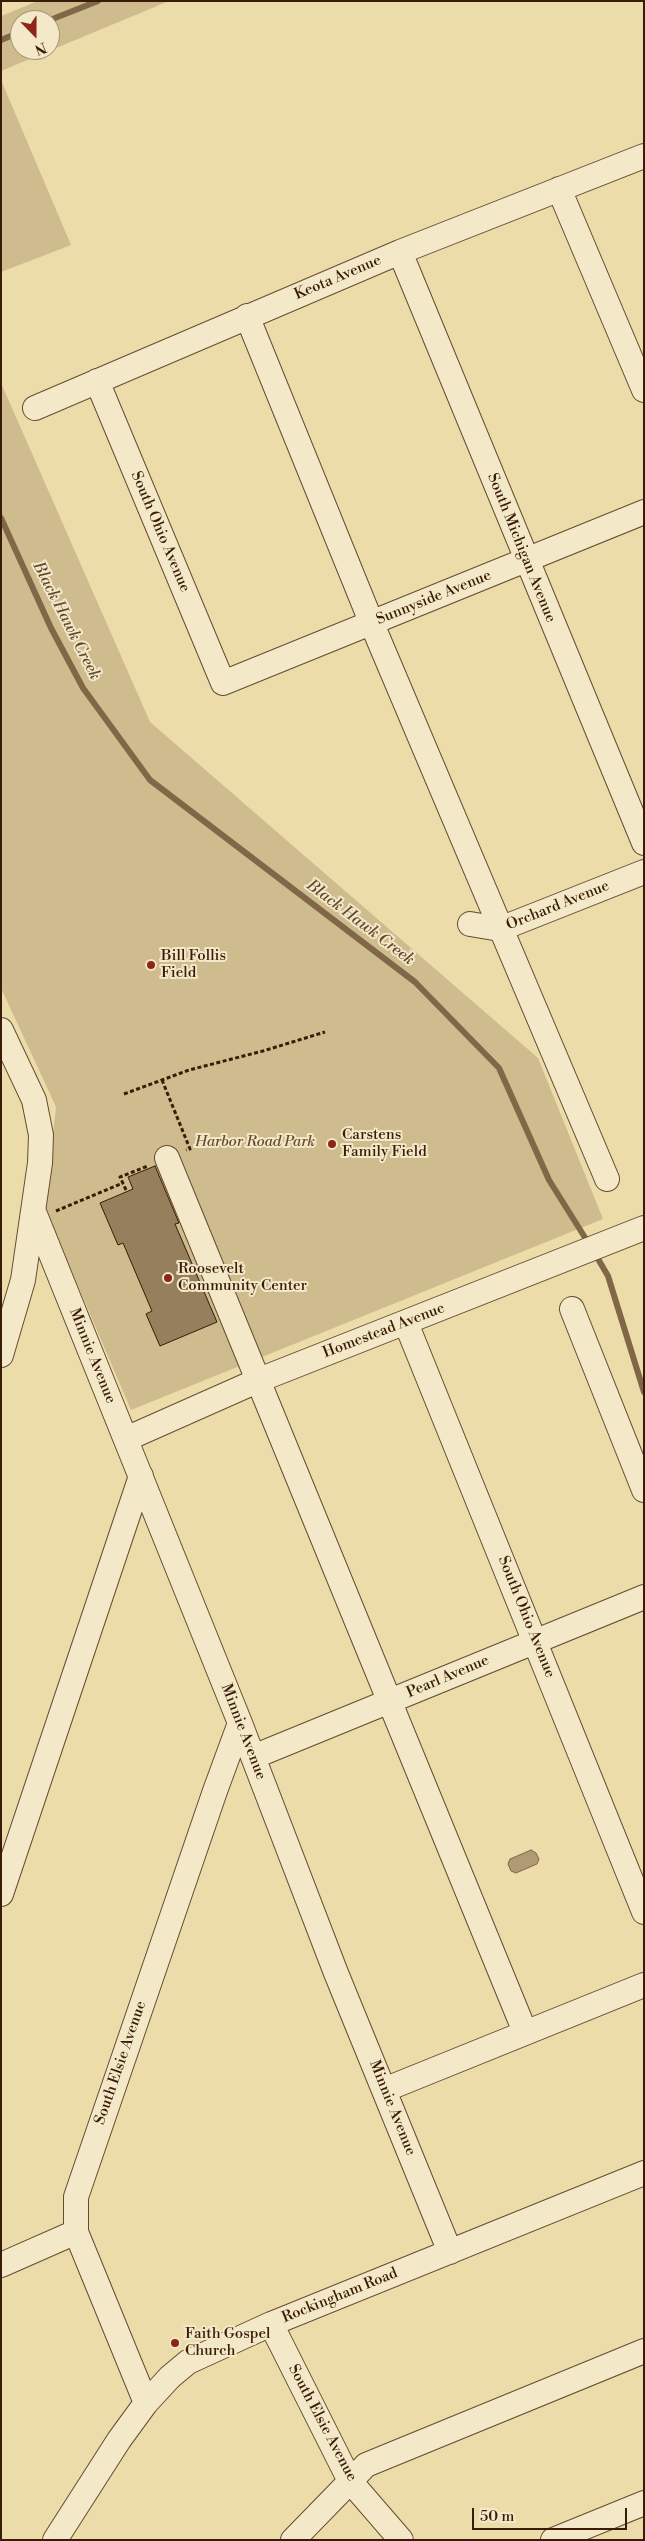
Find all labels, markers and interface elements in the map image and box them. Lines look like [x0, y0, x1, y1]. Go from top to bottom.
north arrow [10, 10, 60, 60]
text: N [32, 38, 49, 58]
street label: Keota Avenue [292, 252, 384, 304]
street label: South Ohio Avenue [126, 469, 194, 595]
street label: South Michigan Avenue [483, 471, 559, 625]
water label: Black Hawk Creek [28, 559, 104, 683]
street label: Sunnyside Avenue [374, 567, 494, 629]
water label: Black Hawk Creek [302, 876, 418, 970]
street label: Orchard Avenue [504, 877, 612, 935]
place label: Bill Follis Field [161, 947, 226, 982]
marker: Bill Follis Field [145, 959, 157, 971]
place label: Carstens Family Field [342, 1126, 427, 1161]
park label: Harbor Road Park [195, 1133, 315, 1151]
marker: Carstens Family Field [326, 1138, 338, 1150]
place label: Roosevelt Community Center [178, 1260, 307, 1295]
marker: Roosevelt Community Center [162, 1272, 174, 1284]
street label: Homestead Avenue [320, 1299, 448, 1363]
street label: Minnie Avenue [65, 1306, 119, 1406]
street label: South Ohio Avenue [493, 1554, 559, 1680]
street label: Pearl Avenue [404, 1652, 492, 1702]
street label: Minnie Avenue [216, 1682, 270, 1782]
street label: South Elsie Avenue [91, 1999, 151, 2127]
street label: Minnie Avenue [365, 2058, 419, 2158]
street label: Rockingham Road [279, 2265, 401, 2327]
place label: Faith Gospel Church [185, 2325, 271, 2360]
marker: Faith Gospel Church [169, 2337, 181, 2349]
street label: South Elsie Avenue [284, 2362, 360, 2484]
scale bar [475, 2498, 630, 2530]
text: 50 m [480, 2507, 514, 2526]

